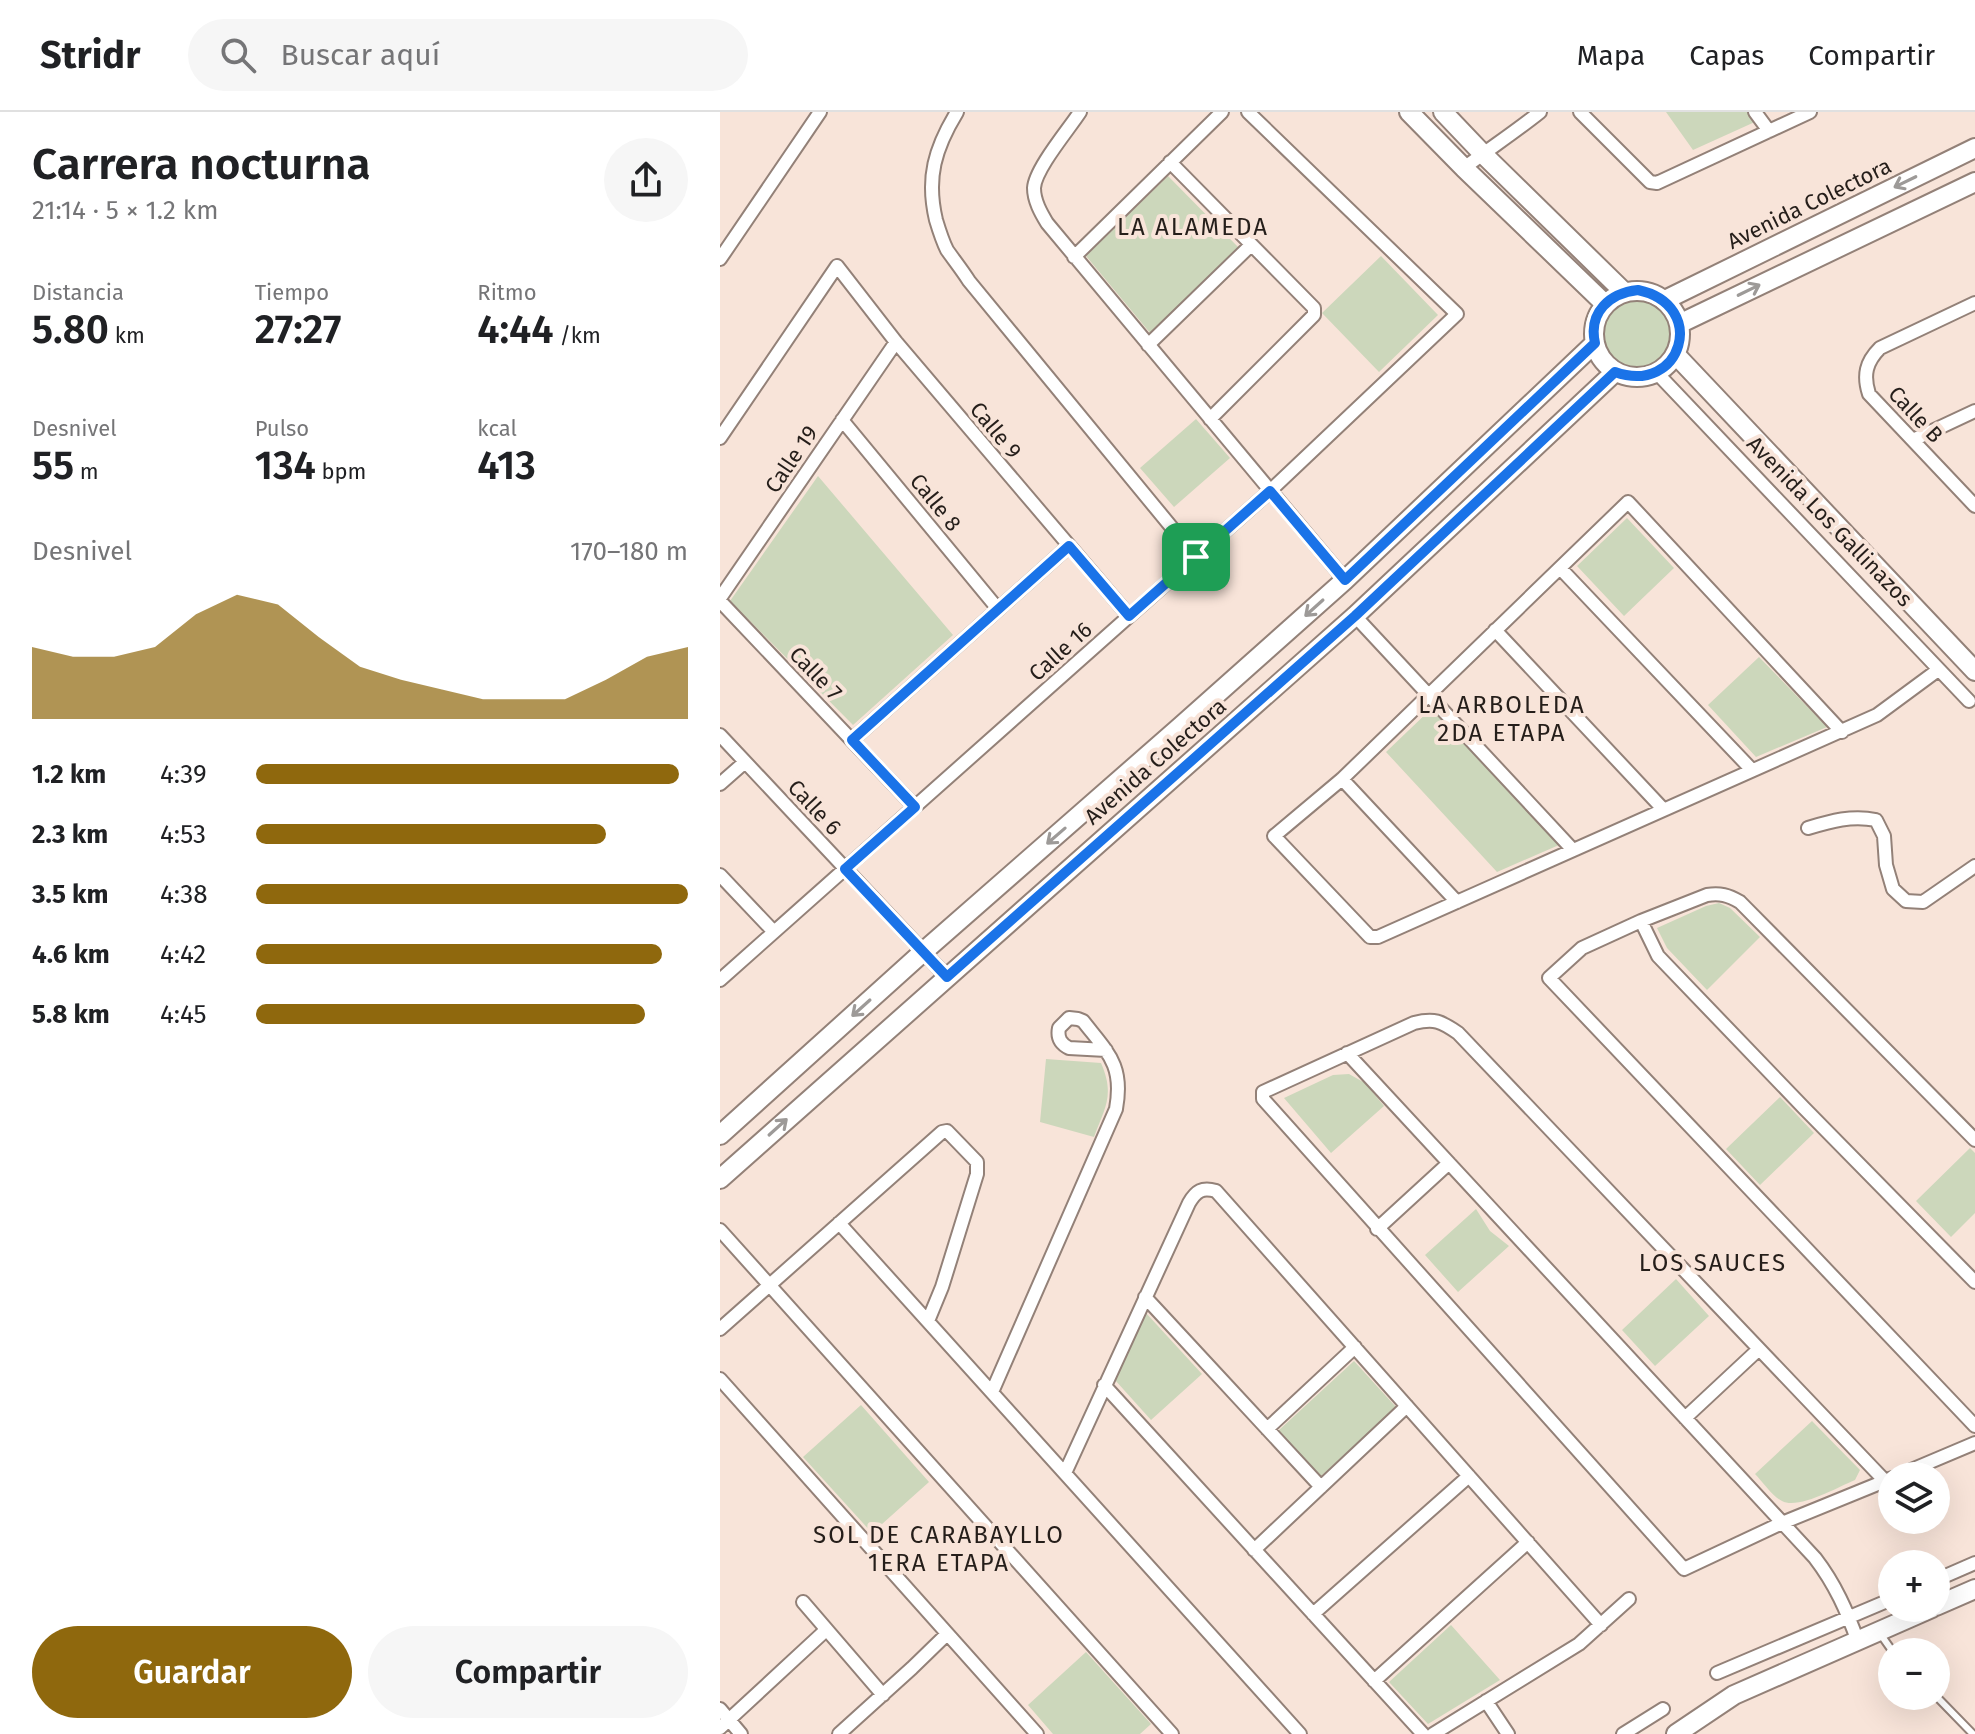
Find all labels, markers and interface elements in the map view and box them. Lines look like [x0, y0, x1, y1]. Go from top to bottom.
search box [188, 19, 748, 91]
text: Stridr [40, 32, 140, 78]
icon: search [216, 33, 260, 77]
text: Buscar aquí [280, 37, 440, 73]
text: Mapa [1577, 39, 1645, 72]
text: Capas [1689, 39, 1764, 72]
text: Compartir [1808, 39, 1935, 72]
text: Carrera nocturna [32, 138, 371, 191]
button: share [604, 138, 688, 222]
street label: Avenida Colectora [1723, 152, 1896, 255]
one-way arrow [1893, 175, 1917, 190]
text: 21:14 · 5 × 1.2 km [32, 195, 218, 226]
district label: LA ALAMEDA [1117, 213, 1269, 241]
text: Distancia [32, 279, 124, 306]
text: Tiempo [255, 279, 329, 306]
text: Ritmo [477, 279, 537, 306]
one-way arrow [1737, 282, 1761, 297]
text: 5.80 [32, 306, 109, 354]
text: 27:27 [255, 306, 341, 354]
text: 4:44 [477, 306, 554, 354]
text: km [109, 322, 145, 349]
text: /km [554, 322, 601, 349]
street label: Calle B [1883, 380, 1949, 448]
street label: Calle 9 [964, 396, 1027, 464]
text: Desnivel [32, 415, 117, 442]
text: Pulso [255, 415, 309, 442]
text: kcal [477, 415, 517, 442]
street label: Calle 19 [759, 420, 824, 498]
street label: Avenida Los Gallinazos [1741, 430, 1918, 612]
text: 55 [32, 442, 74, 490]
text: 134 [255, 442, 316, 490]
text: 413 [477, 442, 536, 490]
text: m [74, 458, 99, 485]
text: bpm [316, 458, 366, 485]
street label: Calle 8 [904, 468, 967, 537]
pin [1162, 523, 1230, 591]
icon: arrive [1174, 535, 1218, 579]
text: Desnivel [32, 536, 132, 567]
text: 170–180 m [570, 536, 688, 567]
one-way arrow [1304, 599, 1324, 617]
street label: Calle 16 [1023, 616, 1097, 687]
street label: Calle 7 [784, 641, 848, 706]
district label: LA ARBOLEDA 2DA ETAPA [1418, 691, 1586, 747]
street label: Avenida Colectora [1079, 692, 1232, 830]
text: 1.2 km [32, 759, 106, 790]
text: 4:39 [160, 759, 207, 790]
street label: Calle 6 [782, 774, 847, 841]
text: 2.3 km [32, 819, 108, 850]
text: 4:53 [160, 819, 206, 850]
one-way arrow [1046, 826, 1066, 844]
text: 3.5 km [32, 879, 108, 910]
text: 4:38 [160, 879, 208, 910]
text: 4.6 km [32, 939, 110, 970]
text: 4:42 [160, 939, 206, 970]
one-way arrow [851, 998, 871, 1017]
text: 5.8 km [32, 999, 110, 1030]
text: 4:45 [160, 999, 207, 1030]
one-way arrow [768, 1118, 788, 1136]
district label: LOS SAUCES [1639, 1249, 1787, 1277]
map controls [1878, 1462, 1950, 1710]
button: layers [1878, 1462, 1950, 1534]
district label: SOL DE CARABAYLLO 1ERA ETAPA [813, 1521, 1065, 1577]
button: + [1878, 1550, 1950, 1622]
button: Guardar [32, 1626, 352, 1718]
button: Compartir [368, 1626, 688, 1718]
button: − [1878, 1638, 1950, 1710]

